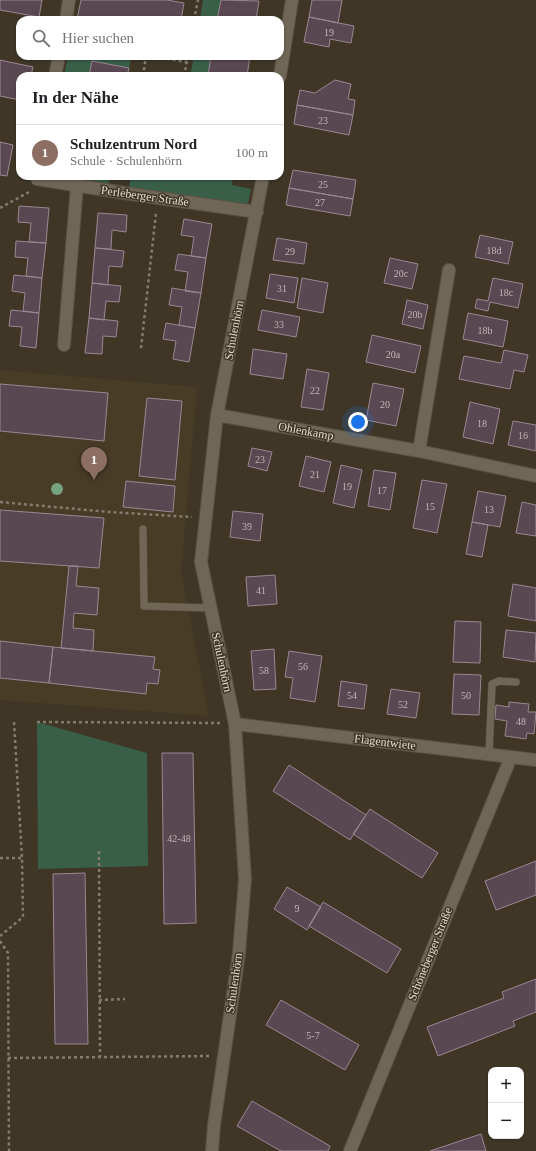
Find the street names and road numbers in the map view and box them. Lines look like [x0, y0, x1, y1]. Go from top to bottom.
street label: Perleberger Straße [100, 183, 190, 209]
street label: Schulenhörn [221, 299, 247, 361]
street label: Ohlenkamp [277, 419, 335, 443]
street label: Schulenhörn [209, 631, 235, 693]
street label: Flagentwiete [353, 731, 417, 753]
street label: Schöneberger Straße [405, 905, 455, 1003]
street label: Schulenhörn [223, 952, 245, 1014]

